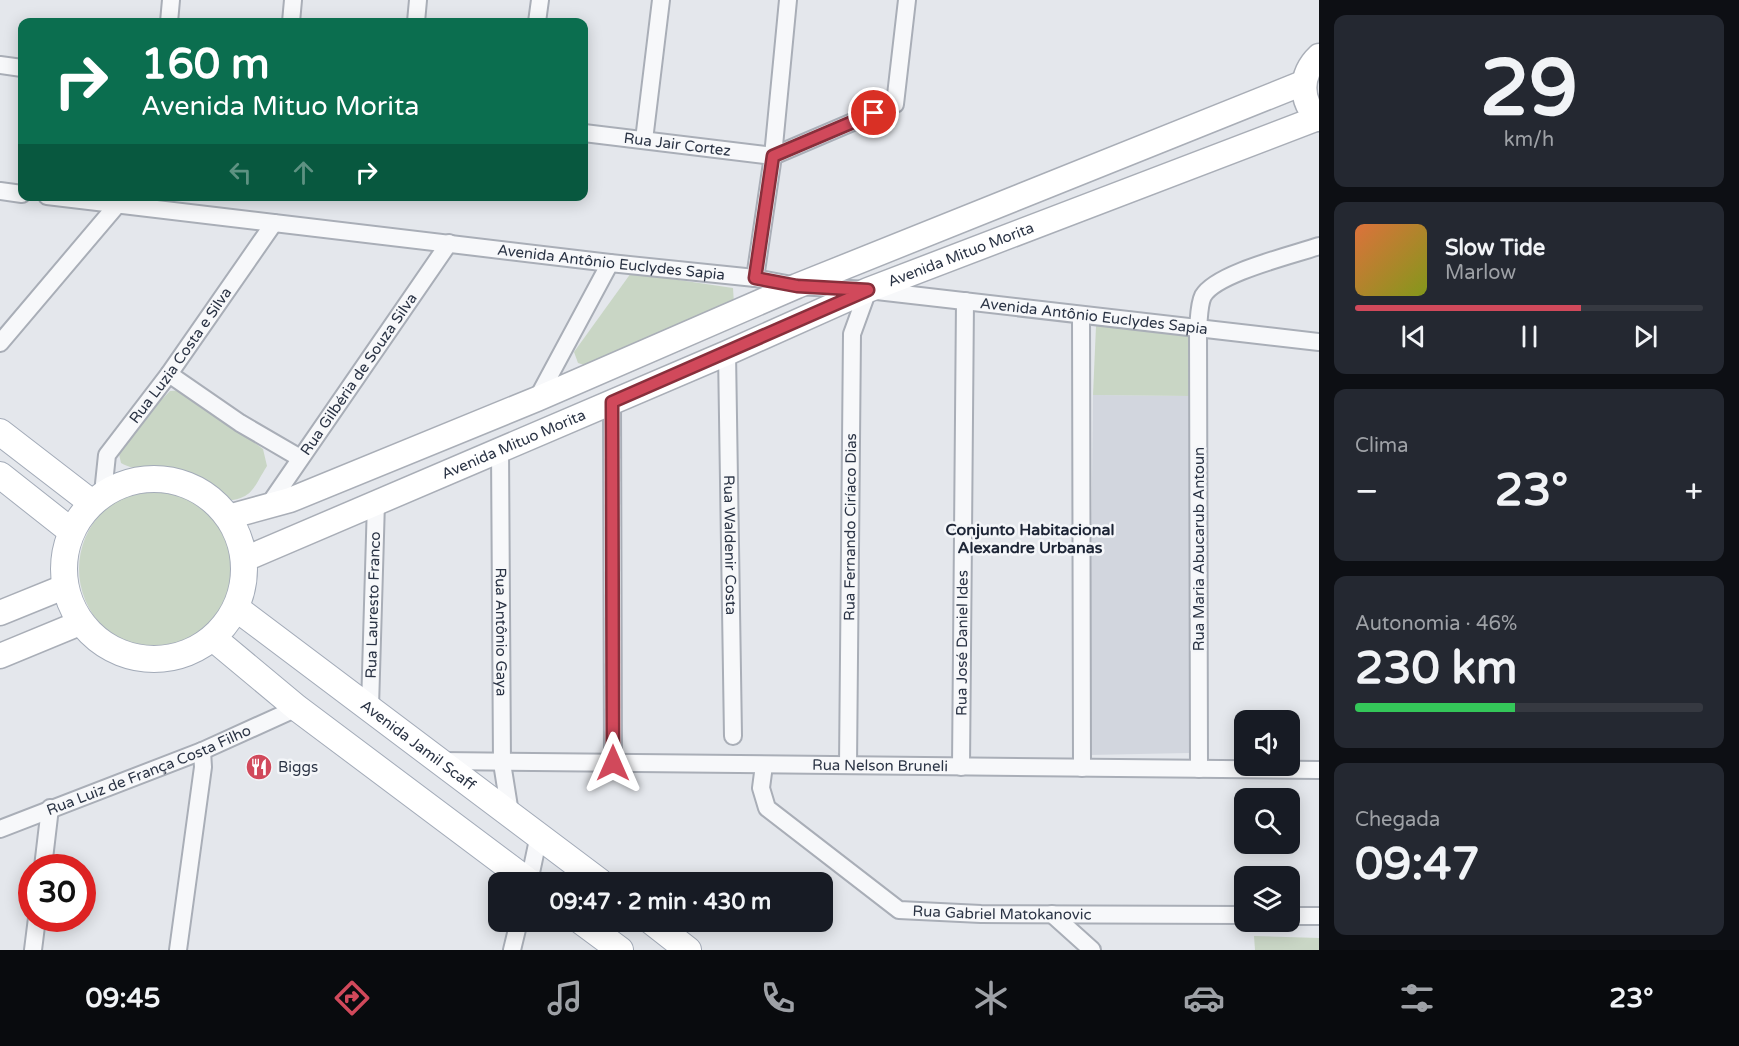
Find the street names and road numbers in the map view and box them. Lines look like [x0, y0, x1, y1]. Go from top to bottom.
street label: Rua Jair Cortez [623, 129, 732, 160]
street label: Avenida Mituo Morita [885, 218, 1036, 291]
street label: Avenida Antônio Euclydes Sapia [496, 241, 726, 284]
street label: Rua Luzia Costa e Silva [125, 284, 235, 427]
street label: Rua Gilbéria de Souza Silva [297, 290, 421, 459]
street label: Avenida Antônio Euclydes Sapia [979, 294, 1209, 338]
street label: Avenida Mituo Morita [439, 406, 588, 483]
street label: Rua Fernando Ciríaco Dias [840, 433, 860, 621]
street label: Rua Maria Abucarub Antoun [1190, 447, 1208, 651]
street label: Rua Waldenir Costa [720, 475, 740, 615]
street label: Rua Lauresto Franco [362, 531, 384, 679]
street label: Rua Antônio Gaya [492, 567, 511, 697]
street label: Rua José Daniel Ides [952, 570, 972, 716]
street label: Avenida Jamil Scaff [357, 696, 480, 794]
street label: Rua Luiz de França Costa Filho [44, 721, 254, 819]
street label: Rua Nelson Bruneli [812, 756, 948, 775]
street label: Rua Gabriel Matokanovic [912, 902, 1092, 923]

